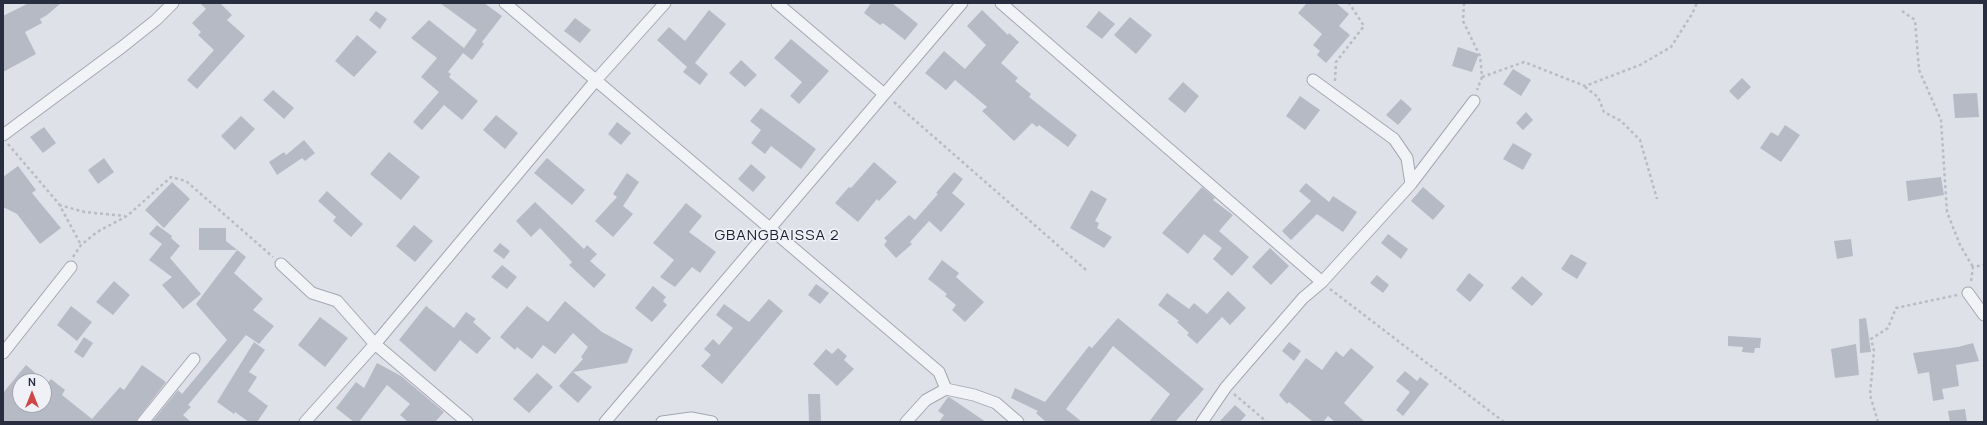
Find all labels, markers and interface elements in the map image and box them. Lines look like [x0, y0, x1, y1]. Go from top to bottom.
district label: GBANGBAISSA 2 [714, 227, 840, 245]
north arrow [12, 373, 52, 413]
text: N [28, 374, 36, 389]

